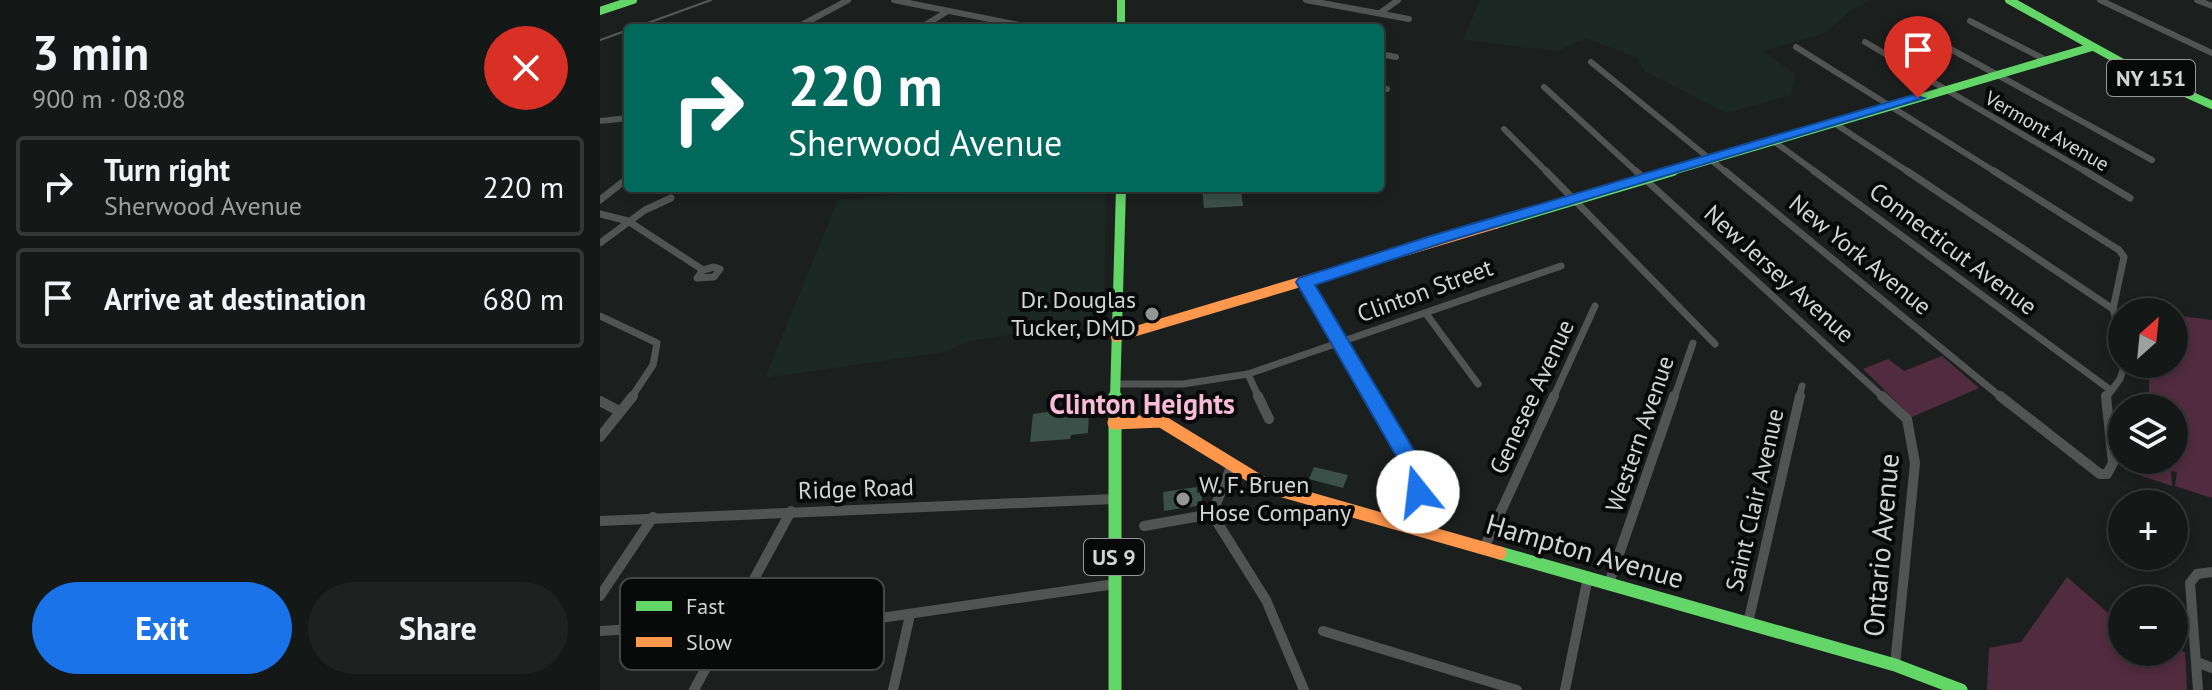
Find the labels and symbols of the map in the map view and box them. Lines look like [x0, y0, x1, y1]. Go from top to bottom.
pin [1884, 16, 1952, 98]
road number: NY 151 [2107, 60, 2195, 96]
street label: Vermont Avenue [1979, 84, 2114, 177]
street label: Connecticut Avenue [1863, 175, 2043, 322]
street label: New York Avenue [1783, 188, 1938, 322]
street label: New Jersey Avenue [1698, 198, 1861, 349]
street label: Clinton Street [1353, 252, 1497, 329]
place label: Dr. Douglas Tucker, DMD [1011, 284, 1136, 343]
north arrow [2108, 298, 2188, 378]
marker: Dr. Douglas Tucker, DMD [1143, 305, 1161, 323]
street label: Genesee Avenue [1482, 315, 1581, 479]
street label: Western Avenue [1598, 352, 1681, 516]
district label: Clinton Heights [1049, 385, 1235, 422]
street label: Saint Clair Avenue [1718, 406, 1791, 594]
position arrow [1376, 450, 1460, 534]
street label: Ontario Avenue [1854, 452, 1907, 638]
place label: W. F. Bruen Hose Company [1199, 469, 1351, 528]
street label: Ridge Road [798, 471, 914, 506]
marker: W. F. Bruen Hose Company [1174, 490, 1192, 508]
street label: Hampton Avenue [1482, 505, 1688, 596]
road number: US 9 [1084, 539, 1144, 575]
legend [620, 578, 884, 670]
text: Fast [686, 592, 726, 620]
text: Slow [686, 628, 732, 656]

